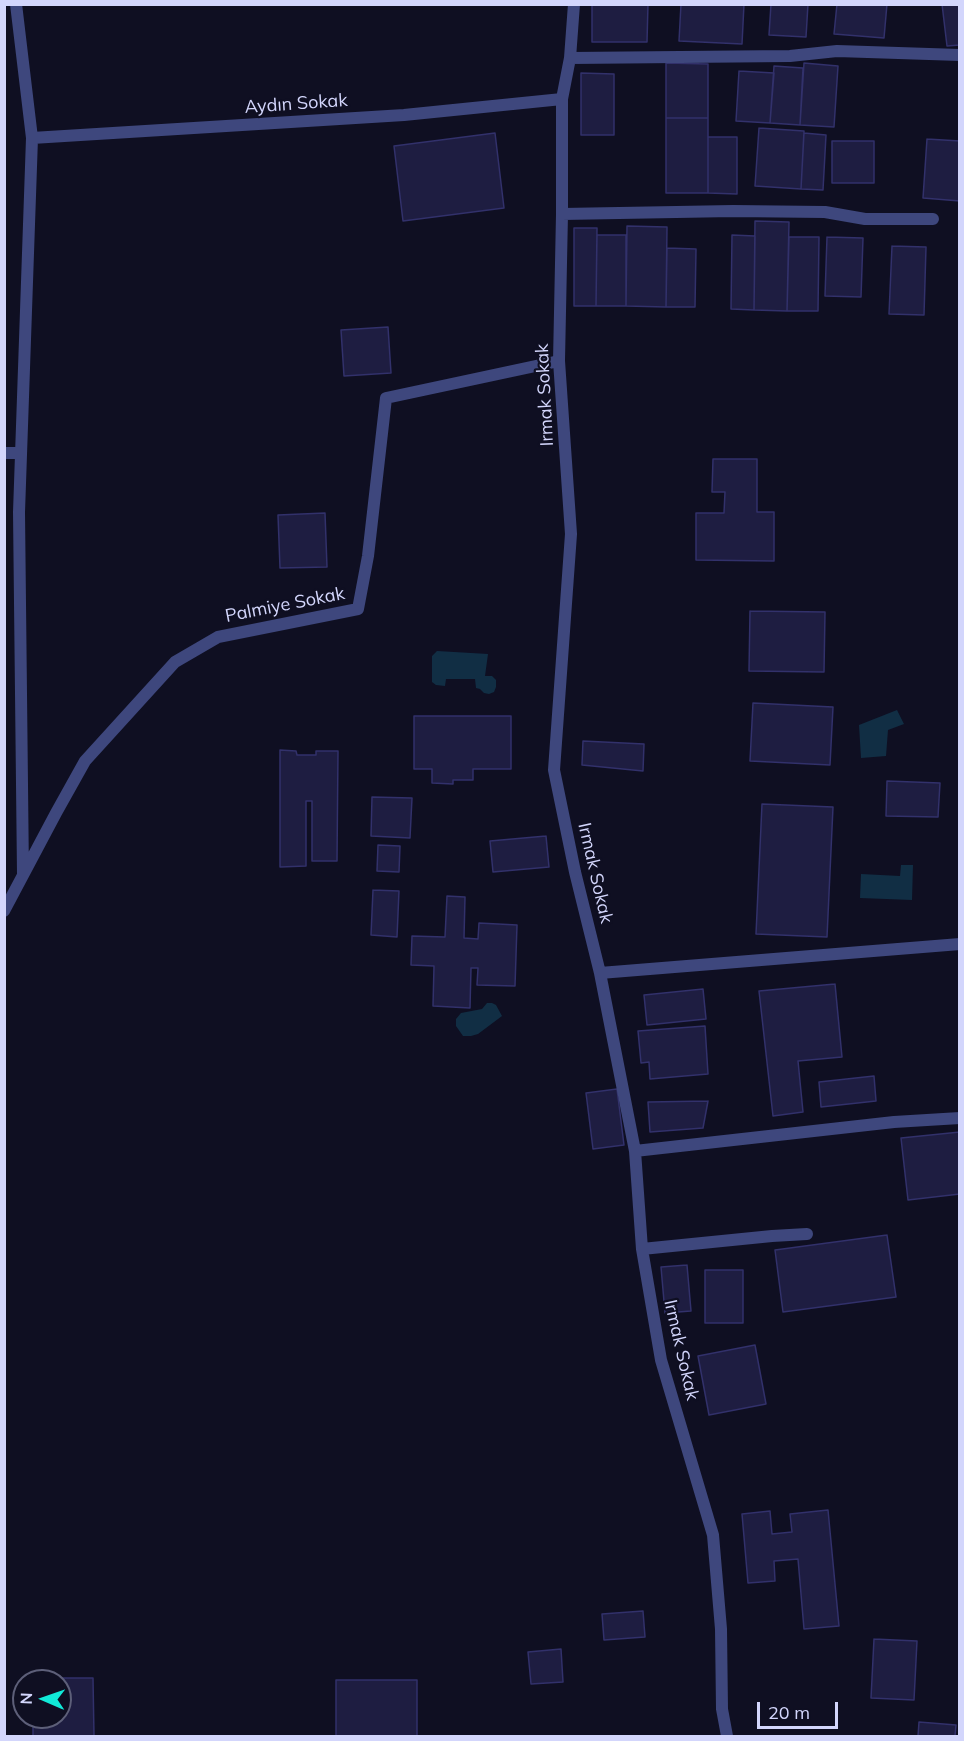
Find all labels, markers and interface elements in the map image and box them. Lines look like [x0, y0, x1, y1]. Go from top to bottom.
street label: Aydın Sokak [244, 90, 348, 118]
street label: Irmak Sokak [532, 343, 558, 447]
street label: Palmiye Sokak [223, 583, 347, 627]
street label: Irmak Sokak [573, 821, 617, 925]
street label: Irmak Sokak [659, 1298, 703, 1402]
north arrow [12, 1669, 72, 1729]
scale bar [760, 1690, 841, 1728]
text: N [16, 1692, 36, 1705]
text: 20 m [768, 1701, 810, 1724]

